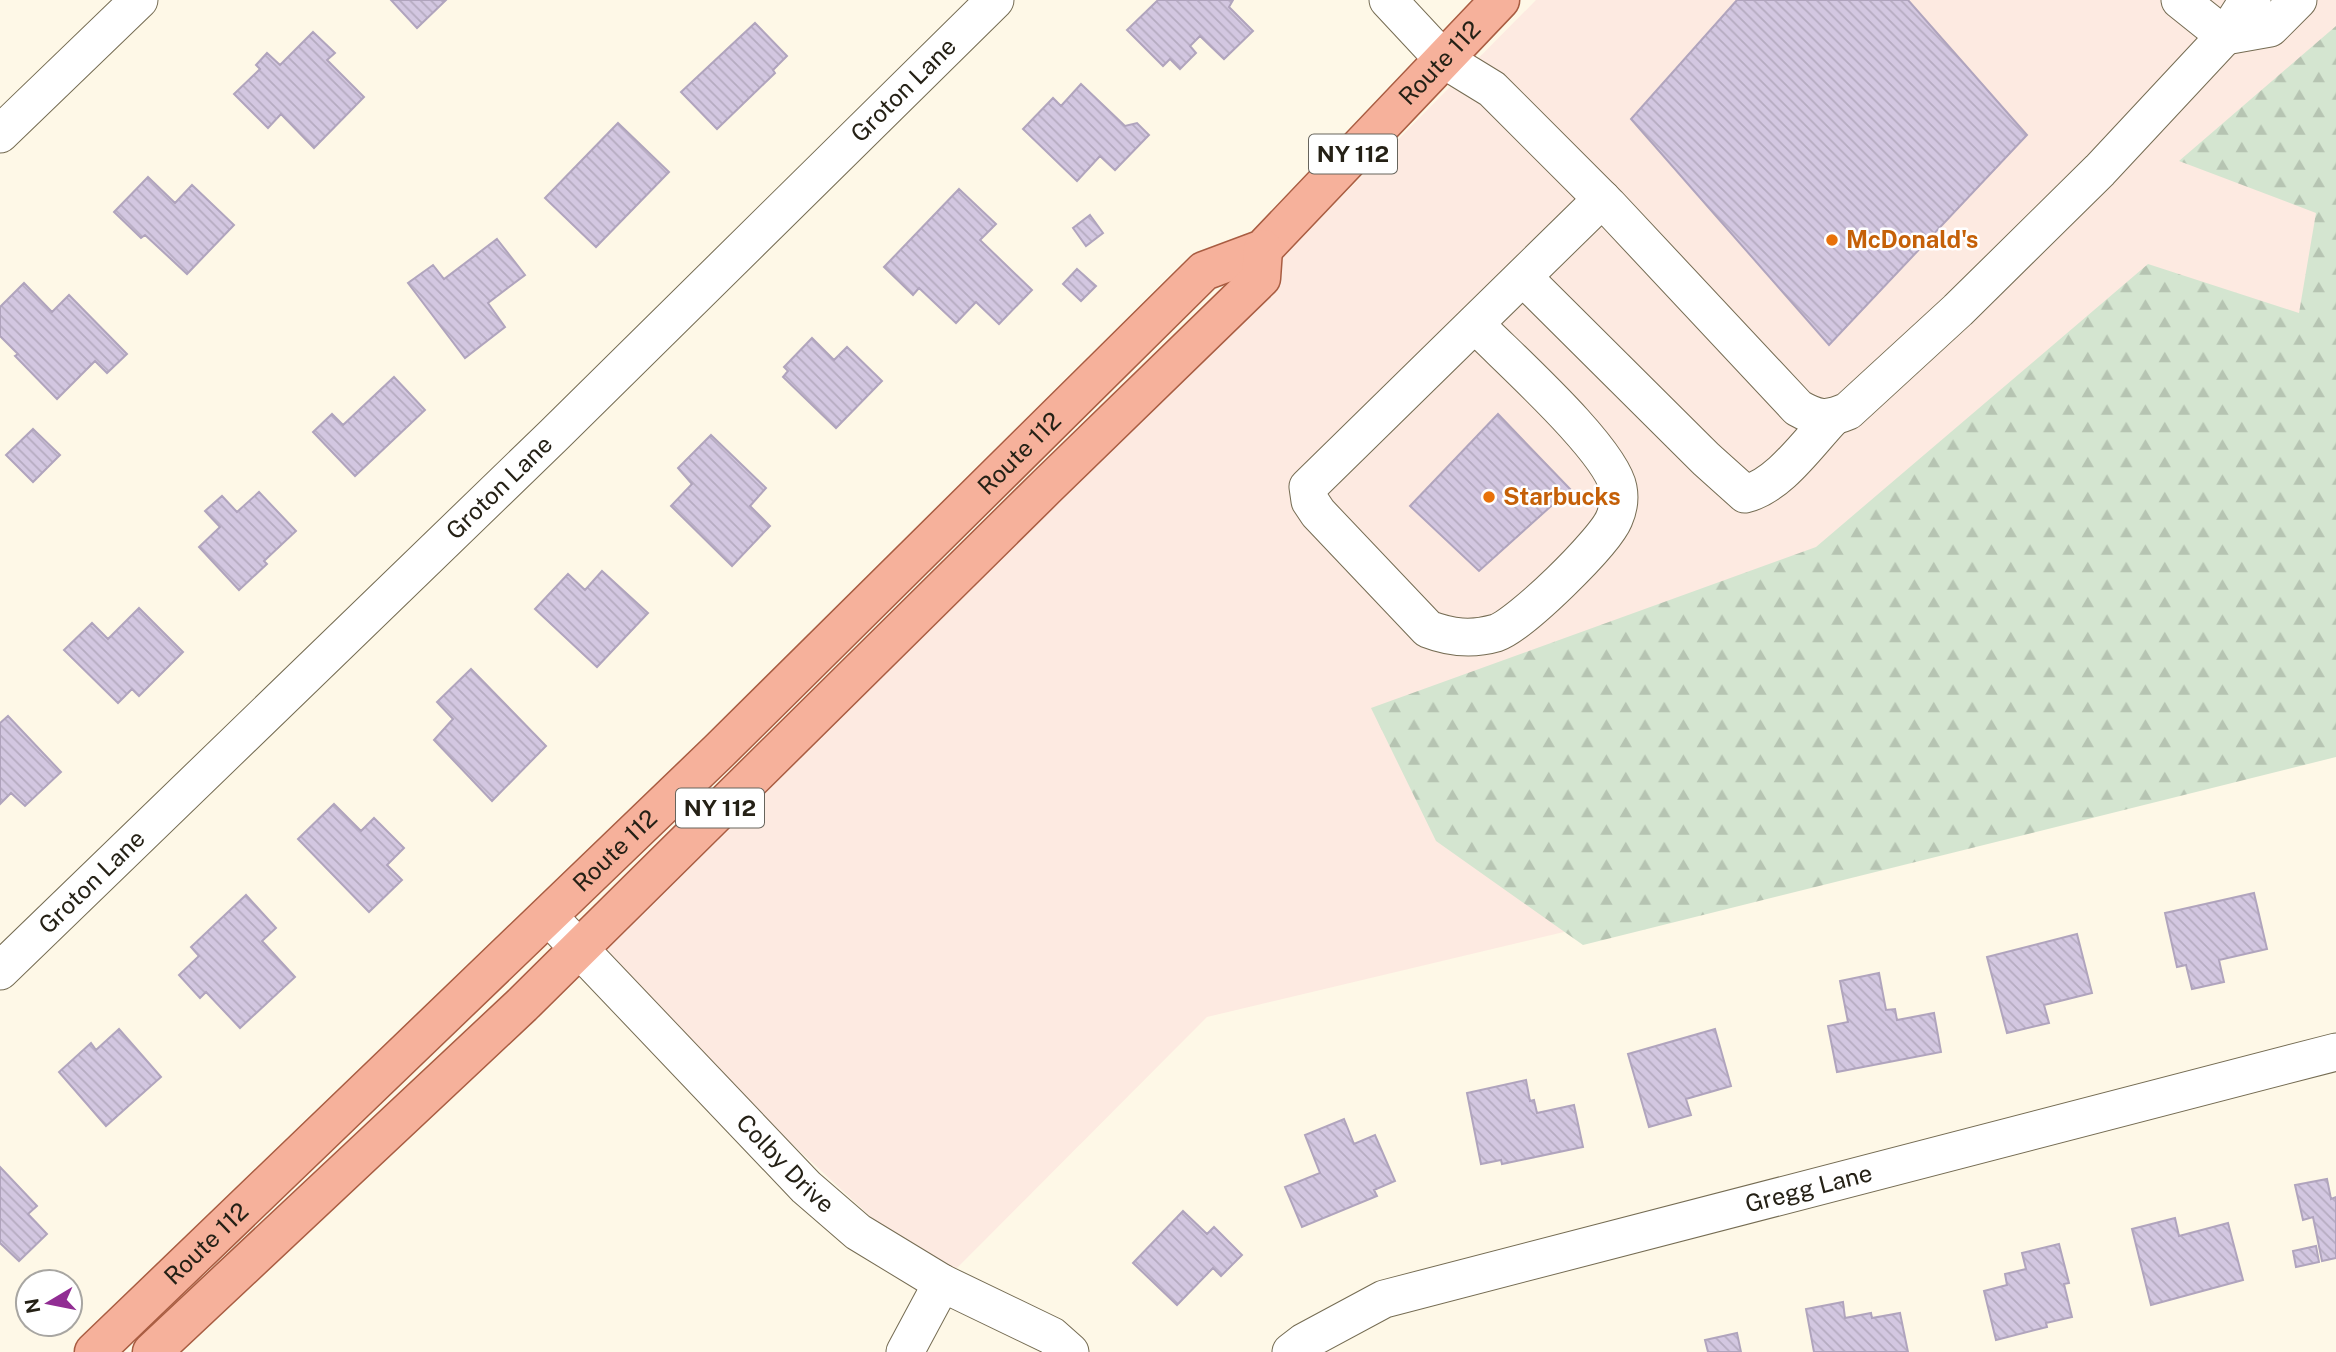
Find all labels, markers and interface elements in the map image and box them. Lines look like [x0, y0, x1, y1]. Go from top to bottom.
street label: Route 112 [1393, 15, 1486, 110]
street label: Groton Lane [845, 32, 961, 147]
road number: NY 112 [1309, 134, 1397, 174]
place label: McDonald's [1846, 225, 1978, 253]
marker: McDonald's [1824, 232, 1840, 248]
street label: Route 112 [972, 406, 1066, 500]
street label: Groton Lane [440, 430, 558, 544]
place label: Starbucks [1503, 482, 1621, 510]
marker: Starbucks [1481, 489, 1497, 505]
road number: NY 112 [676, 788, 764, 828]
street label: Route 112 [567, 803, 662, 897]
street label: Groton Lane [33, 824, 150, 939]
street label: Colby Drive [731, 1108, 840, 1218]
street label: Gregg Lane [1742, 1158, 1875, 1218]
street label: Route 112 [158, 1196, 253, 1290]
north arrow [14, 1268, 84, 1338]
text: N [20, 1297, 44, 1315]

